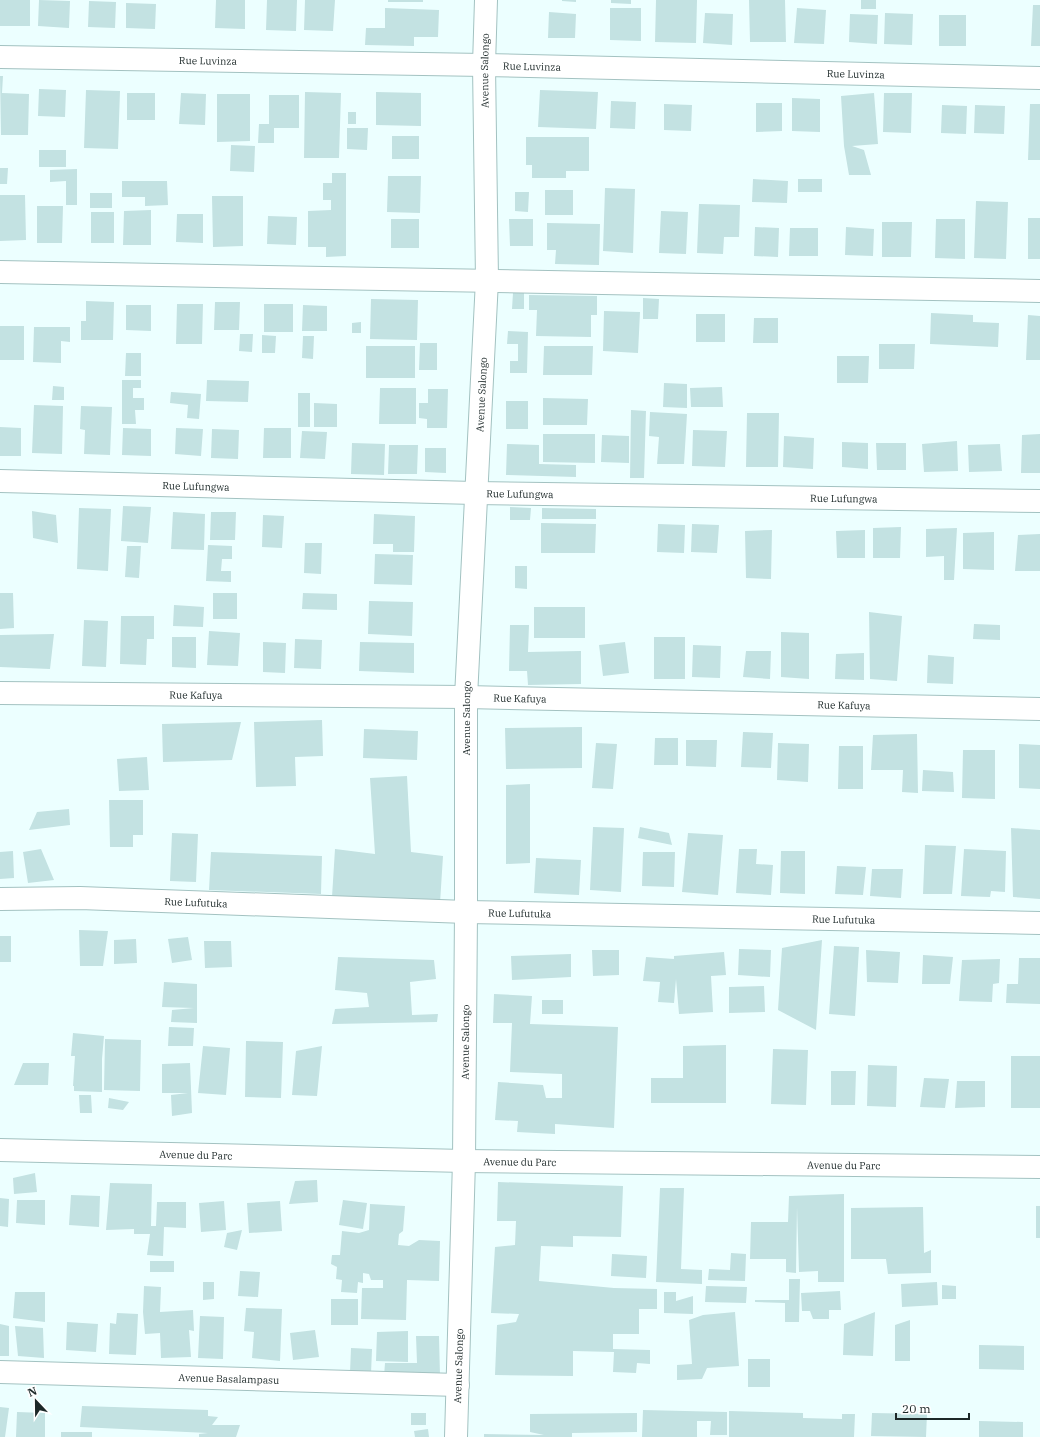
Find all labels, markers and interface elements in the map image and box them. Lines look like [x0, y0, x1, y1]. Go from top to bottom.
street label: Avenue Salongo [477, 33, 491, 108]
street label: Rue Luvinza [179, 53, 238, 67]
street label: Rue Luvinza [503, 59, 562, 73]
street label: Rue Luvinza [827, 67, 886, 81]
street label: Avenue Salongo [473, 356, 490, 432]
street label: Rue Lufungwa [162, 479, 230, 493]
street label: Rue Lufungwa [486, 487, 554, 501]
street label: Rue Lufungwa [810, 491, 878, 505]
street label: Avenue Salongo [459, 680, 473, 756]
street label: Rue Kafuya [169, 688, 223, 701]
street label: Rue Kafuya [493, 691, 547, 705]
street label: Rue Kafuya [817, 698, 871, 712]
street label: Rue Lufutuka [164, 895, 228, 910]
street label: Rue Lufutuka [488, 906, 552, 920]
street label: Rue Lufutuka [812, 912, 876, 926]
street label: Avenue Salongo [458, 1004, 472, 1080]
street label: Avenue du Parc [159, 1147, 233, 1162]
street label: Avenue du Parc [483, 1155, 557, 1168]
street label: Avenue du Parc [807, 1158, 881, 1172]
street label: Avenue Salongo [450, 1328, 466, 1404]
street label: Avenue Basalampasu [178, 1371, 280, 1386]
north arrow [16, 1381, 56, 1421]
text: N [26, 1383, 39, 1400]
scale bar [896, 1395, 969, 1421]
text: 20 m [902, 1401, 931, 1416]

